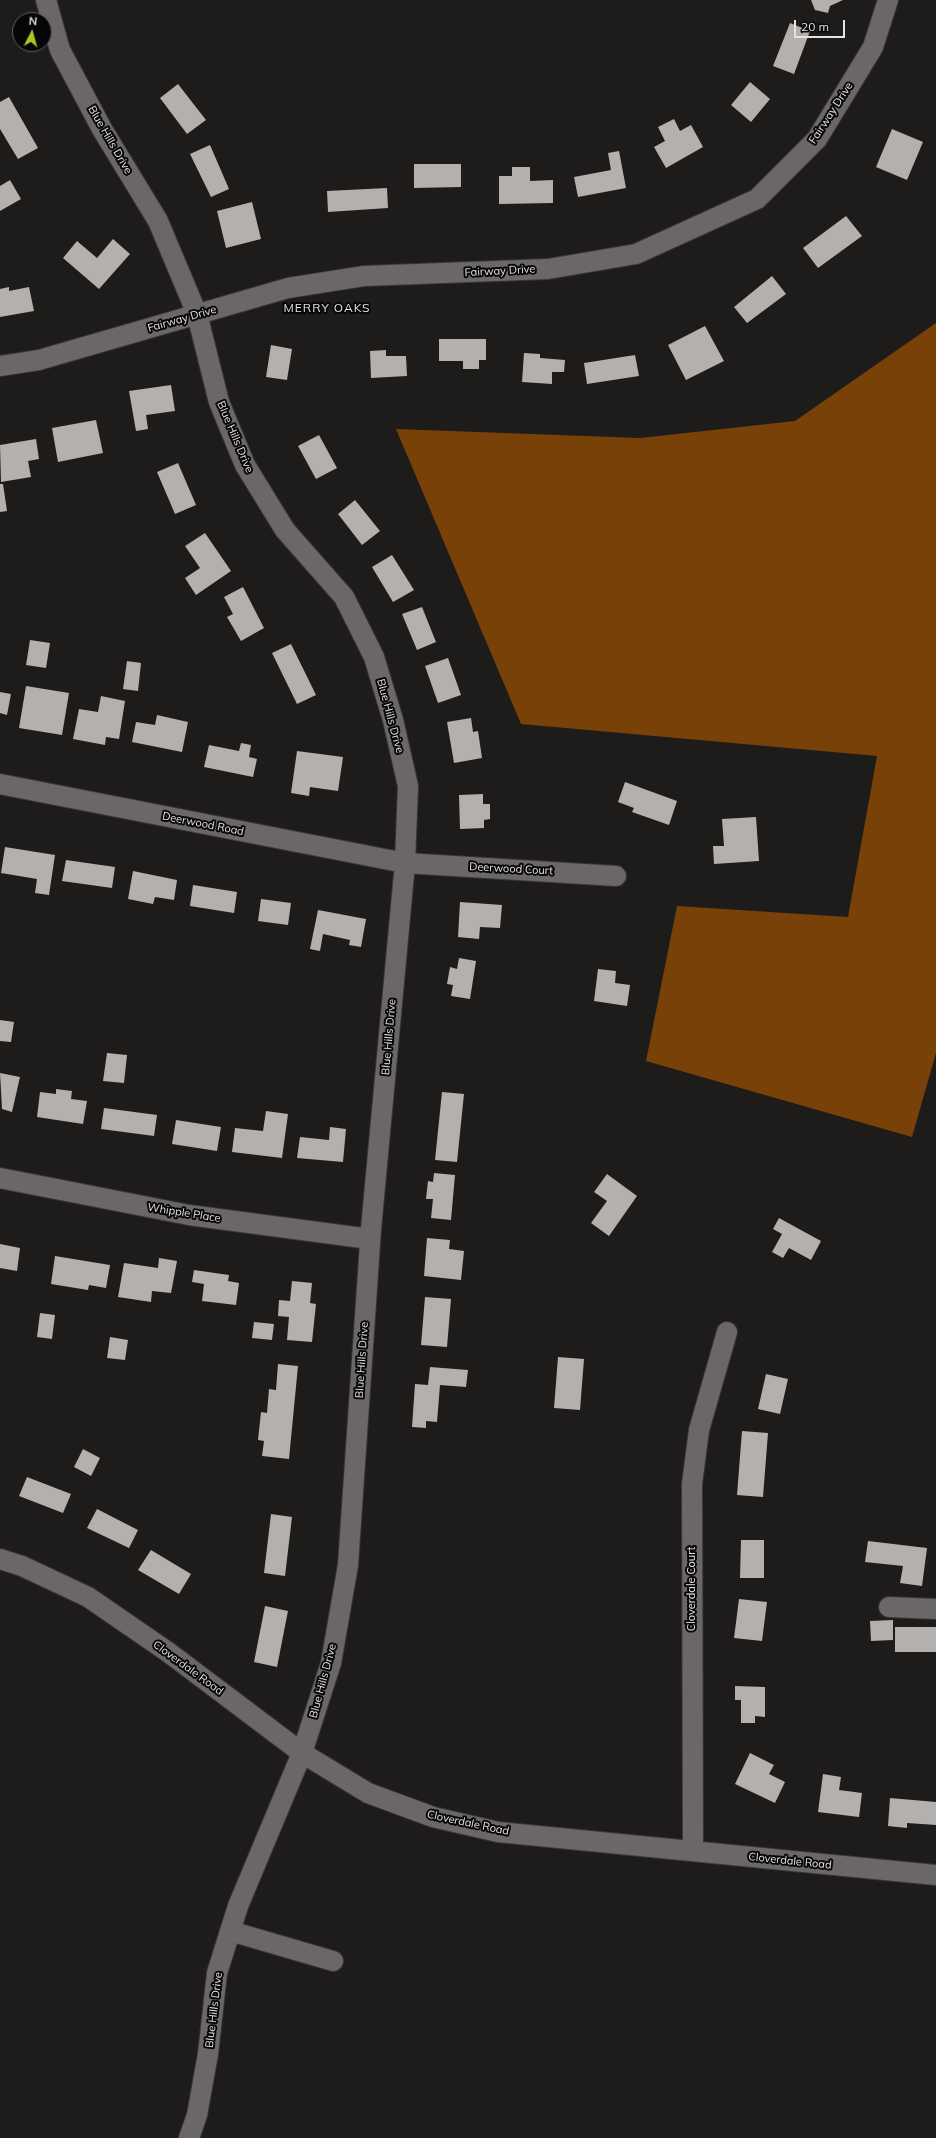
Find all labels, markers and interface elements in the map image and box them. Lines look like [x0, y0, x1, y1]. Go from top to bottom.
north arrow [12, 12, 52, 52]
scale bar [796, 12, 847, 38]
text: N [28, 14, 38, 28]
text: 20 m [801, 19, 829, 34]
street label: Fairway Drive [806, 80, 856, 146]
street label: Blue Hills Drive [85, 104, 135, 176]
street label: Fairway Drive [464, 263, 536, 279]
district label: MERRY OAKS [284, 301, 370, 315]
street label: Fairway Drive [146, 303, 218, 335]
street label: Blue Hills Drive [214, 399, 256, 475]
street label: Blue Hills Drive [374, 677, 406, 755]
street label: Deerwood Road [161, 810, 245, 838]
street label: Deerwood Court [469, 860, 553, 878]
street label: Blue Hills Drive [379, 998, 399, 1076]
street label: Whipple Place [147, 1201, 221, 1225]
street label: Blue Hills Drive [353, 1321, 371, 1399]
street label: Cloverdale Court [685, 1547, 699, 1631]
street label: Cloverdale Road [150, 1638, 226, 1698]
street label: Blue Hills Drive [307, 1642, 339, 1720]
street label: Cloverdale Road [426, 1808, 510, 1838]
street label: Cloverdale Road [748, 1850, 832, 1872]
street label: Blue Hills Drive [203, 1971, 225, 2049]

